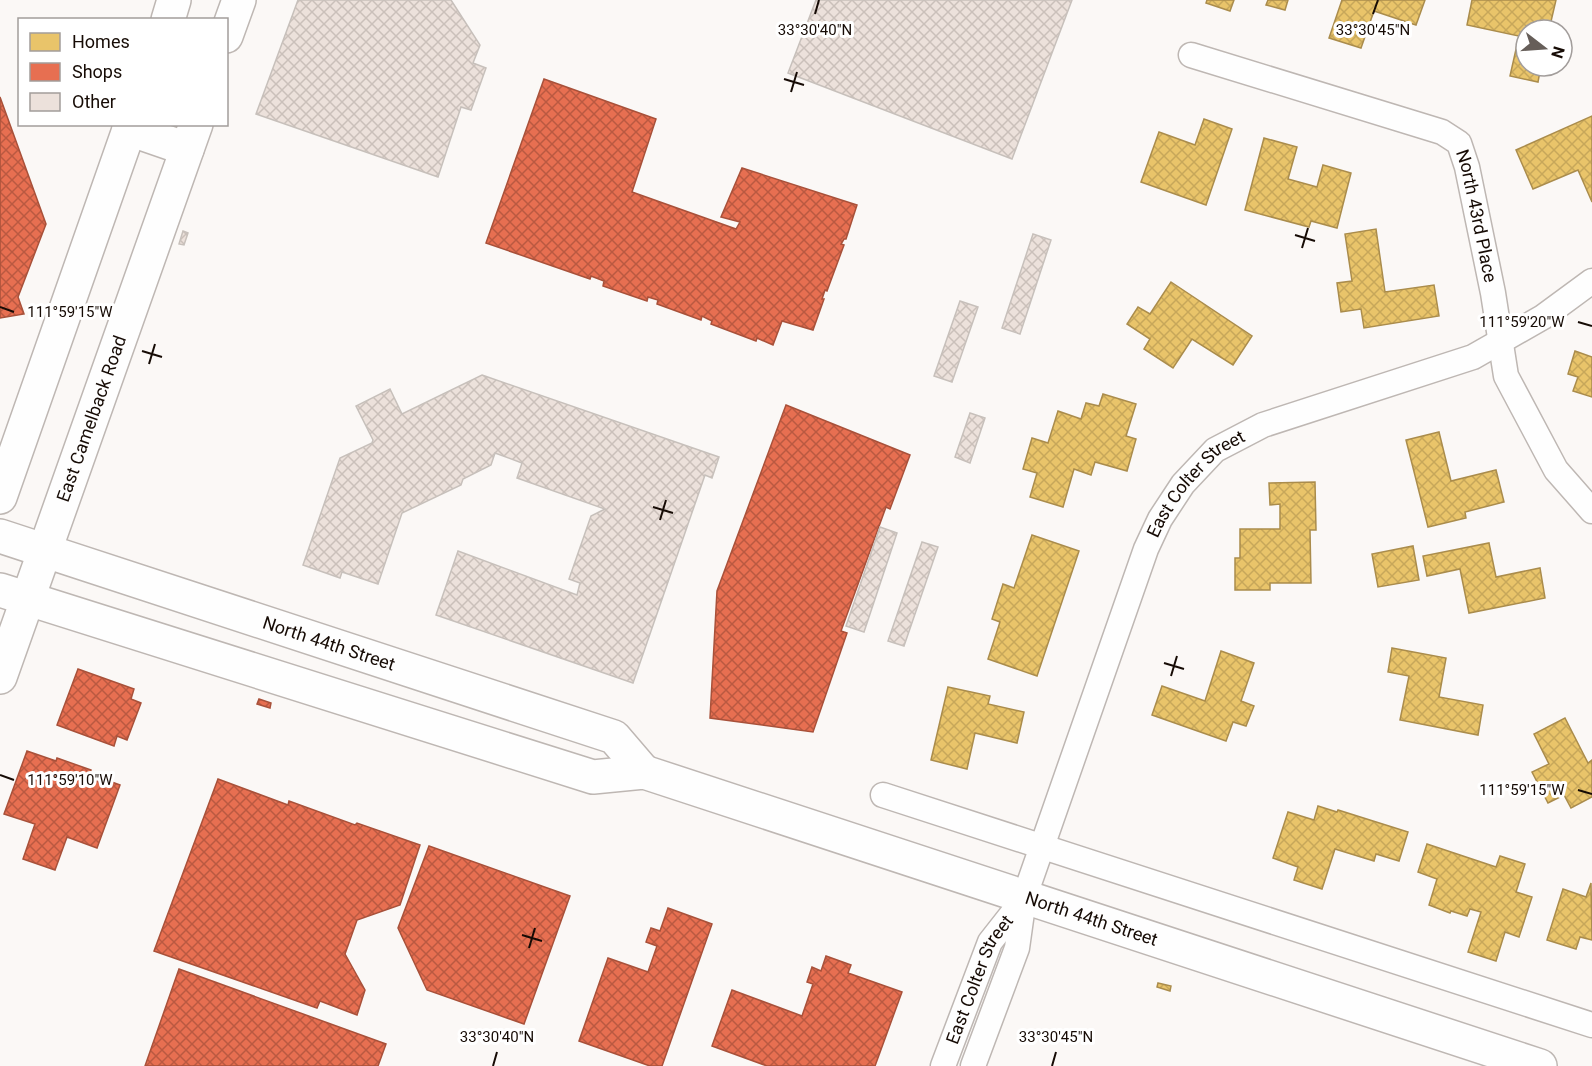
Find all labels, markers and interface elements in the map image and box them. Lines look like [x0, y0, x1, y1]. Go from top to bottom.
legend [18, 18, 228, 126]
north arrow [1514, 18, 1574, 78]
text: 33°30'40"N [778, 21, 852, 39]
text: 33°30'45"N [1336, 21, 1410, 39]
text: Homes [72, 31, 130, 52]
text: N [1547, 44, 1569, 60]
text: Shops [72, 61, 122, 82]
text: Other [72, 91, 116, 112]
street label: North 43rd Place [1452, 147, 1502, 284]
text: 111°59'15"W [27, 303, 113, 321]
text: 111°59'20"W [1479, 313, 1565, 331]
street label: East Camelback Road [52, 333, 130, 505]
street label: East Colter Street [1142, 425, 1248, 540]
street label: North 44th Street [260, 612, 398, 675]
text: 111°59'10"W [27, 771, 113, 789]
text: 111°59'15"W [1479, 781, 1565, 799]
street label: North 44th Street [1023, 887, 1161, 950]
street label: East Colter Street [941, 911, 1017, 1047]
text: 33°30'40"N [460, 1028, 534, 1046]
text: 33°30'45"N [1019, 1028, 1093, 1046]

